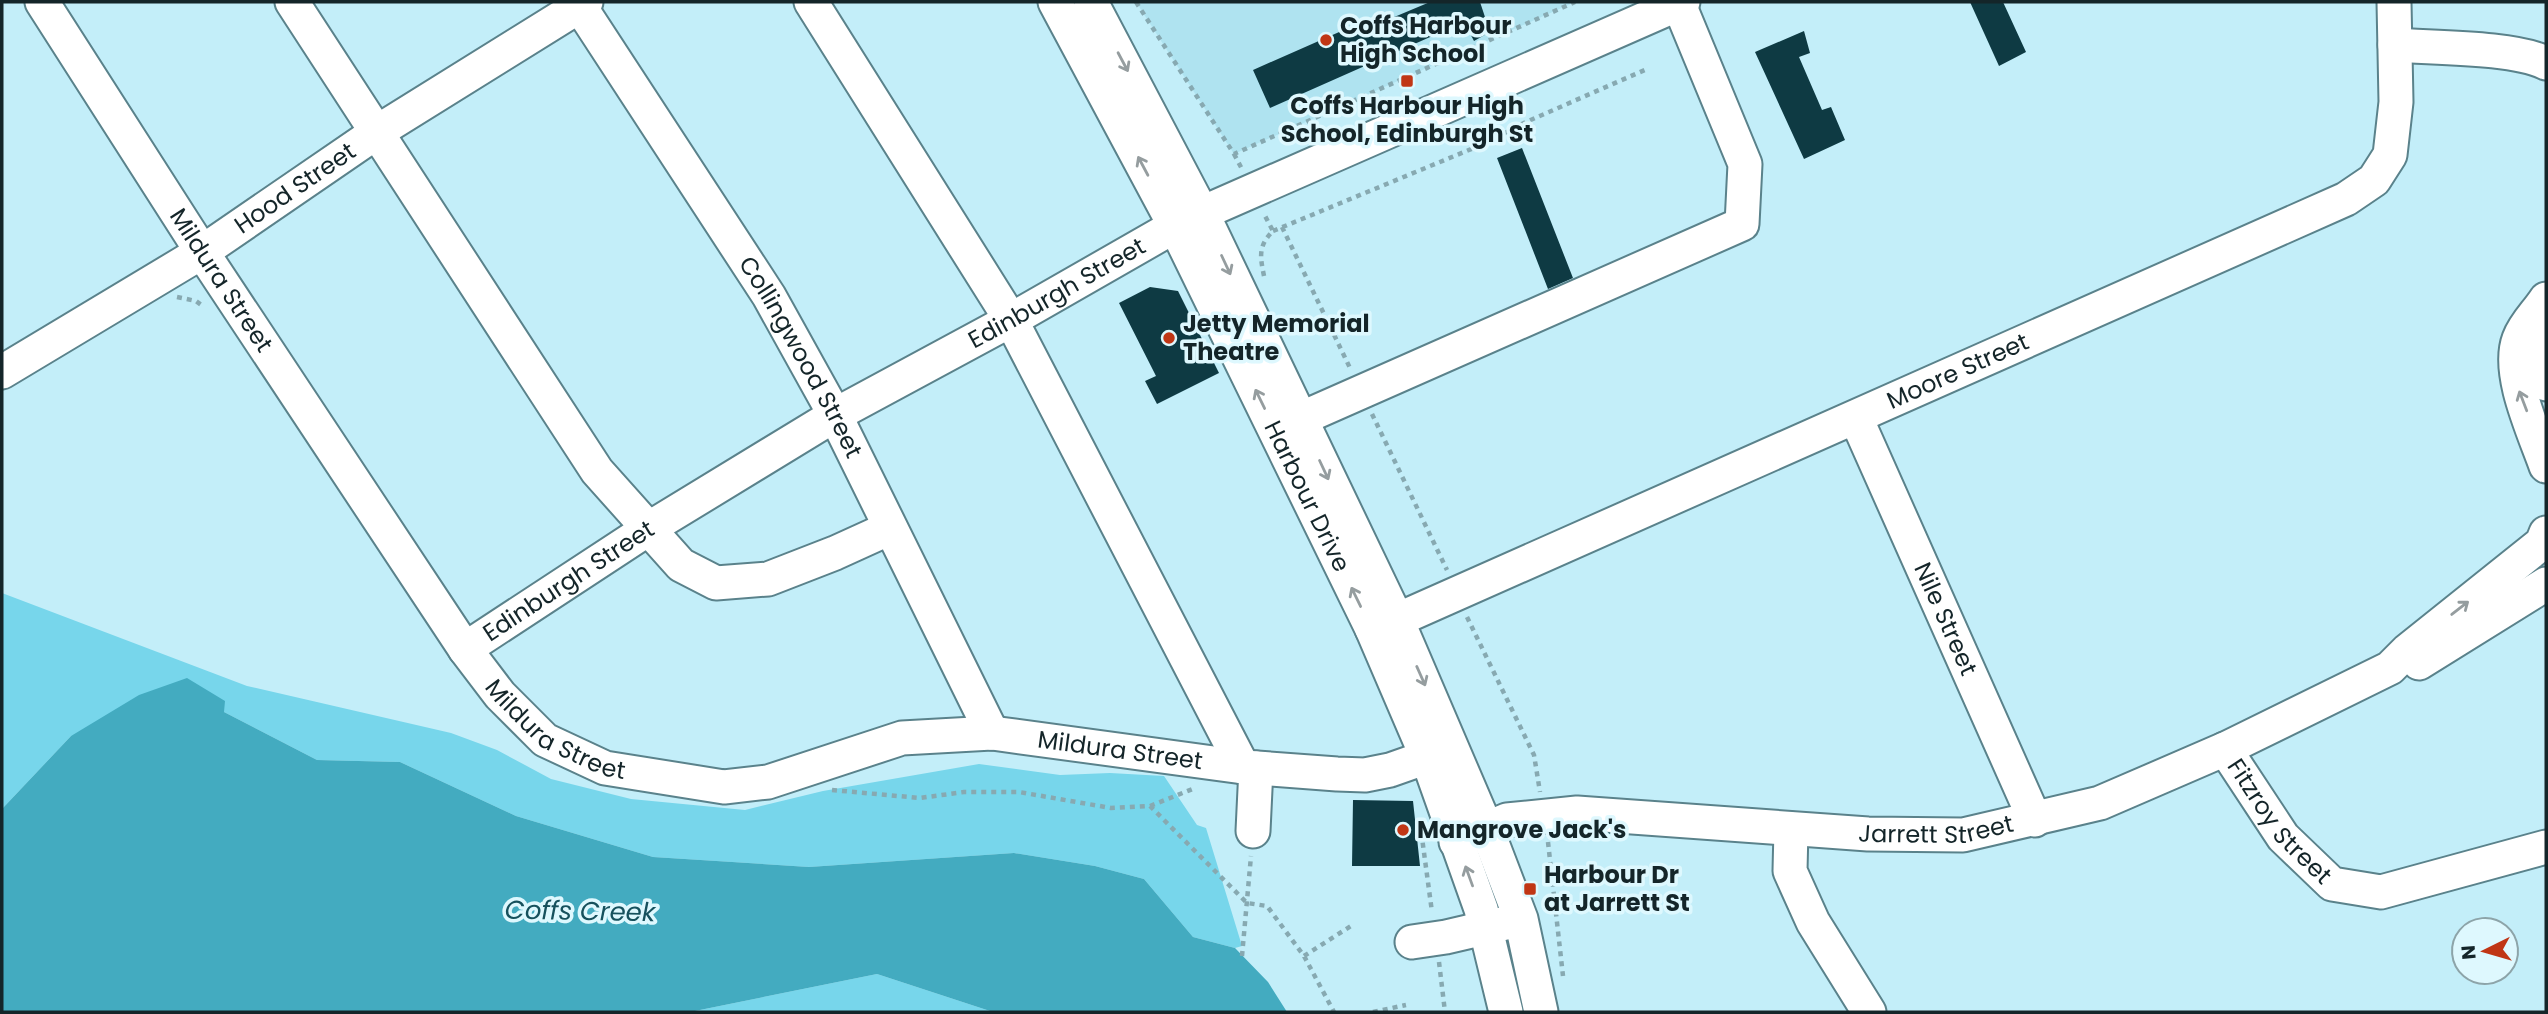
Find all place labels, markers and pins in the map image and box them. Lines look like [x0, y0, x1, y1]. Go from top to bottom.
place label: Coffs Harbour High School [1340, 9, 1511, 70]
marker: Coffs Harbour High School [1318, 32, 1334, 48]
marker: Coffs Harbour High School, Edinburgh St [1399, 73, 1415, 89]
place label: Coffs Harbour High School, Edinburgh St [1281, 89, 1533, 150]
place label: Jetty Memorial Theatre [1183, 307, 1370, 368]
marker: Jetty Memorial Theatre [1161, 330, 1177, 346]
place label: Mangrove Jack's [1417, 813, 1626, 846]
marker: Mangrove Jack's [1395, 822, 1411, 838]
place label: Harbour Dr at Jarrett St [1544, 858, 1690, 919]
marker: Harbour Dr at Jarrett St [1522, 881, 1538, 897]

